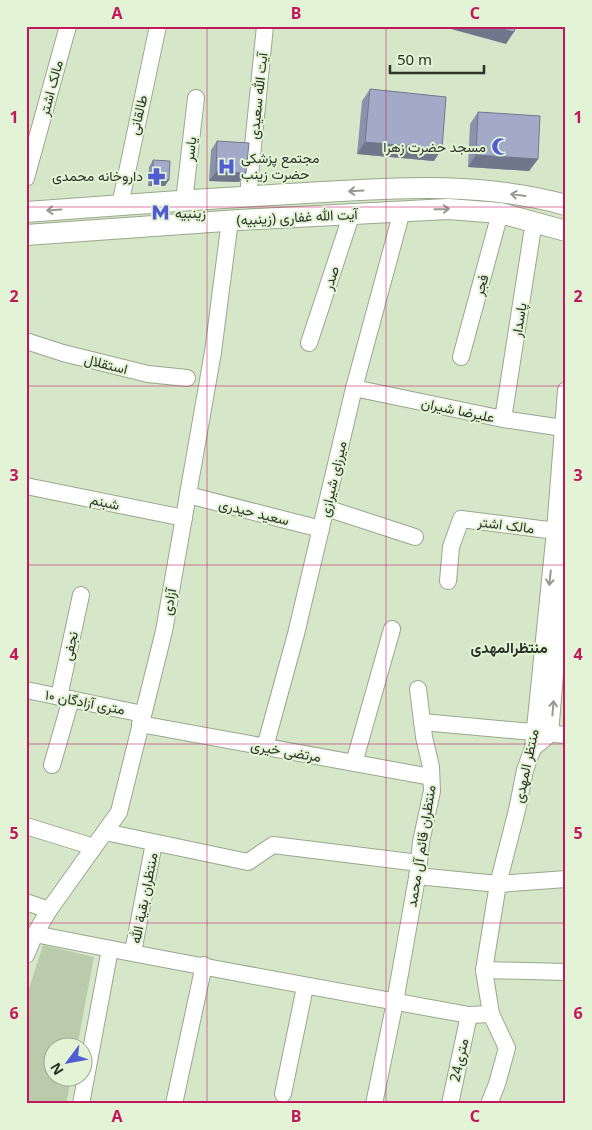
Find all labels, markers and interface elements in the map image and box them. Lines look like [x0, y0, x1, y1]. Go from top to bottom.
text: A [111, 2, 123, 24]
text: B [291, 2, 301, 24]
text: C [470, 2, 480, 24]
scale bar [390, 42, 483, 74]
text: 50 m [397, 49, 432, 69]
street label: آیت الله سعیدی [244, 50, 272, 140]
street label: مالک اشتر [34, 58, 67, 119]
street label: طالقانی [124, 93, 151, 137]
text: 1 [9, 106, 19, 128]
text: 1 [573, 106, 583, 128]
street label: یاسر [178, 136, 200, 163]
place label: مسجد حضرت زهرا [383, 137, 486, 156]
mosque icon: مسجد حضرت زهرا [490, 137, 510, 157]
place label: مجتمع پزشکی حضرت زینب [241, 148, 320, 183]
hospital icon: مجتمع پزشکی حضرت زینب [217, 156, 237, 176]
place label: داروخانه محمدی [52, 166, 143, 185]
pharmacy icon: داروخانه محمدی [147, 166, 167, 186]
one-way arrow [348, 186, 364, 195]
one-way arrow [511, 190, 527, 200]
metro station icon: زینبیه [151, 203, 171, 223]
place label: زینبیه [175, 203, 206, 222]
street label: آیت الله غفاری (زینبیه) [236, 204, 360, 229]
one-way arrow [47, 205, 63, 215]
one-way arrow [433, 205, 449, 214]
street label: صدر [317, 263, 343, 293]
street label: فجر [468, 272, 492, 299]
text: 2 [9, 285, 19, 307]
text: 2 [573, 285, 583, 307]
street label: پاسدار [506, 301, 532, 340]
street label: استقلال [82, 349, 130, 379]
street label: علیرضا شیران [420, 392, 496, 427]
street label: میرزای شیرازی [315, 439, 351, 519]
text: 3 [9, 464, 19, 486]
text: 3 [573, 464, 583, 486]
street label: شبنم [89, 489, 121, 514]
street label: سعید حیدری [217, 494, 291, 529]
street label: مالک اشتر [476, 511, 535, 537]
one-way arrow [545, 570, 555, 586]
street label: آزادی [157, 585, 181, 617]
street label: نجفی [57, 629, 82, 662]
district label: منتظرالمهدی [470, 637, 548, 657]
text: 4 [9, 643, 19, 665]
text: 4 [573, 643, 583, 665]
street label: ۱۰ متری آزادگان [43, 684, 127, 719]
one-way arrow [548, 700, 557, 716]
street label: منتظر المهدی [508, 727, 543, 805]
street label: مرتضی خیری [249, 735, 323, 766]
street label: منتظران قائم آل محمد [401, 783, 441, 909]
text: 5 [9, 822, 19, 844]
text: 5 [573, 822, 583, 844]
street label: منتظران بقیة الله [125, 851, 162, 945]
text: 6 [9, 1002, 19, 1024]
text: 6 [573, 1002, 583, 1024]
street label: 24متری [445, 1036, 472, 1083]
north arrow [42, 1038, 92, 1088]
text: N [45, 1059, 68, 1079]
text: A [111, 1105, 123, 1127]
text: B [291, 1105, 301, 1127]
text: C [470, 1105, 480, 1127]

